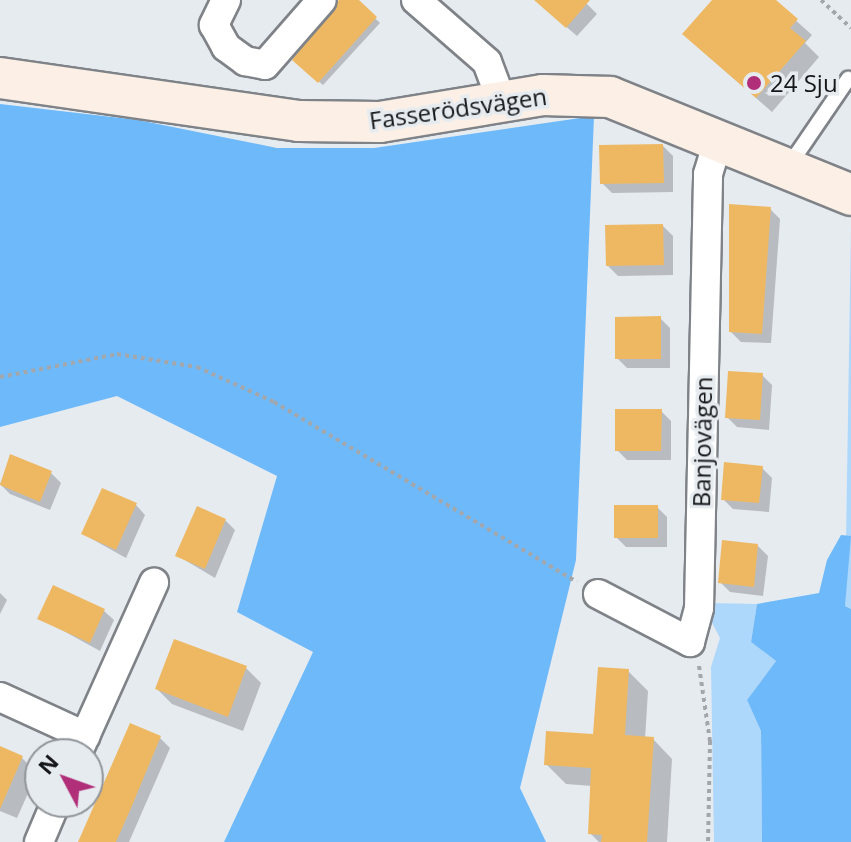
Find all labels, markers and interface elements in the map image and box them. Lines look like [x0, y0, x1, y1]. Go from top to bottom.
place label: 24 Sju [770, 69, 838, 97]
marker: 24 Sju [745, 74, 763, 92]
street label: Fasserödsvägen [367, 81, 549, 135]
street label: Banjovägen [686, 376, 718, 508]
north arrow [24, 738, 104, 818]
text: N [30, 747, 65, 780]

